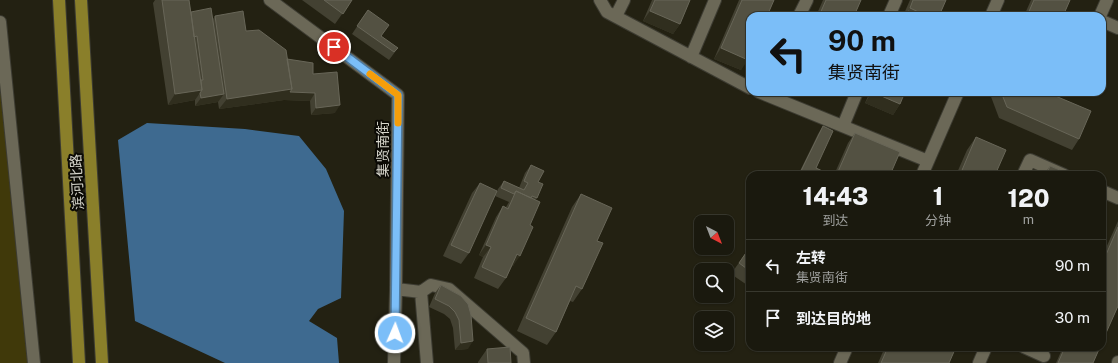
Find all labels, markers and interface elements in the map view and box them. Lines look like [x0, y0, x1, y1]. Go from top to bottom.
text: 90 m [828, 24, 896, 57]
icon: left [762, 28, 814, 80]
pin [317, 30, 351, 64]
icon: arrive [323, 36, 345, 58]
text: 集贤南街 [828, 62, 900, 83]
street label: 集贤南街 [375, 121, 391, 177]
street label: 滨河北路 [68, 154, 86, 210]
text: 14:43 [803, 182, 868, 210]
text: 1 [933, 182, 943, 210]
text: 120 [1007, 184, 1049, 212]
text: m [1023, 212, 1034, 227]
text: 到达 [822, 213, 848, 228]
text: 分钟 [925, 213, 951, 228]
north arrow [694, 215, 734, 255]
map controls [694, 215, 734, 351]
text: 左转 [796, 249, 826, 266]
icon: left [762, 255, 784, 277]
text: 90 m [1055, 257, 1090, 274]
button: search [694, 263, 734, 303]
text: 集贤南街 [796, 270, 848, 285]
icon: arrive [762, 307, 784, 329]
text: 30 m [1055, 309, 1090, 326]
text: 到达目的地 [796, 310, 871, 327]
button: layers [694, 311, 734, 351]
position arrow [374, 312, 416, 354]

